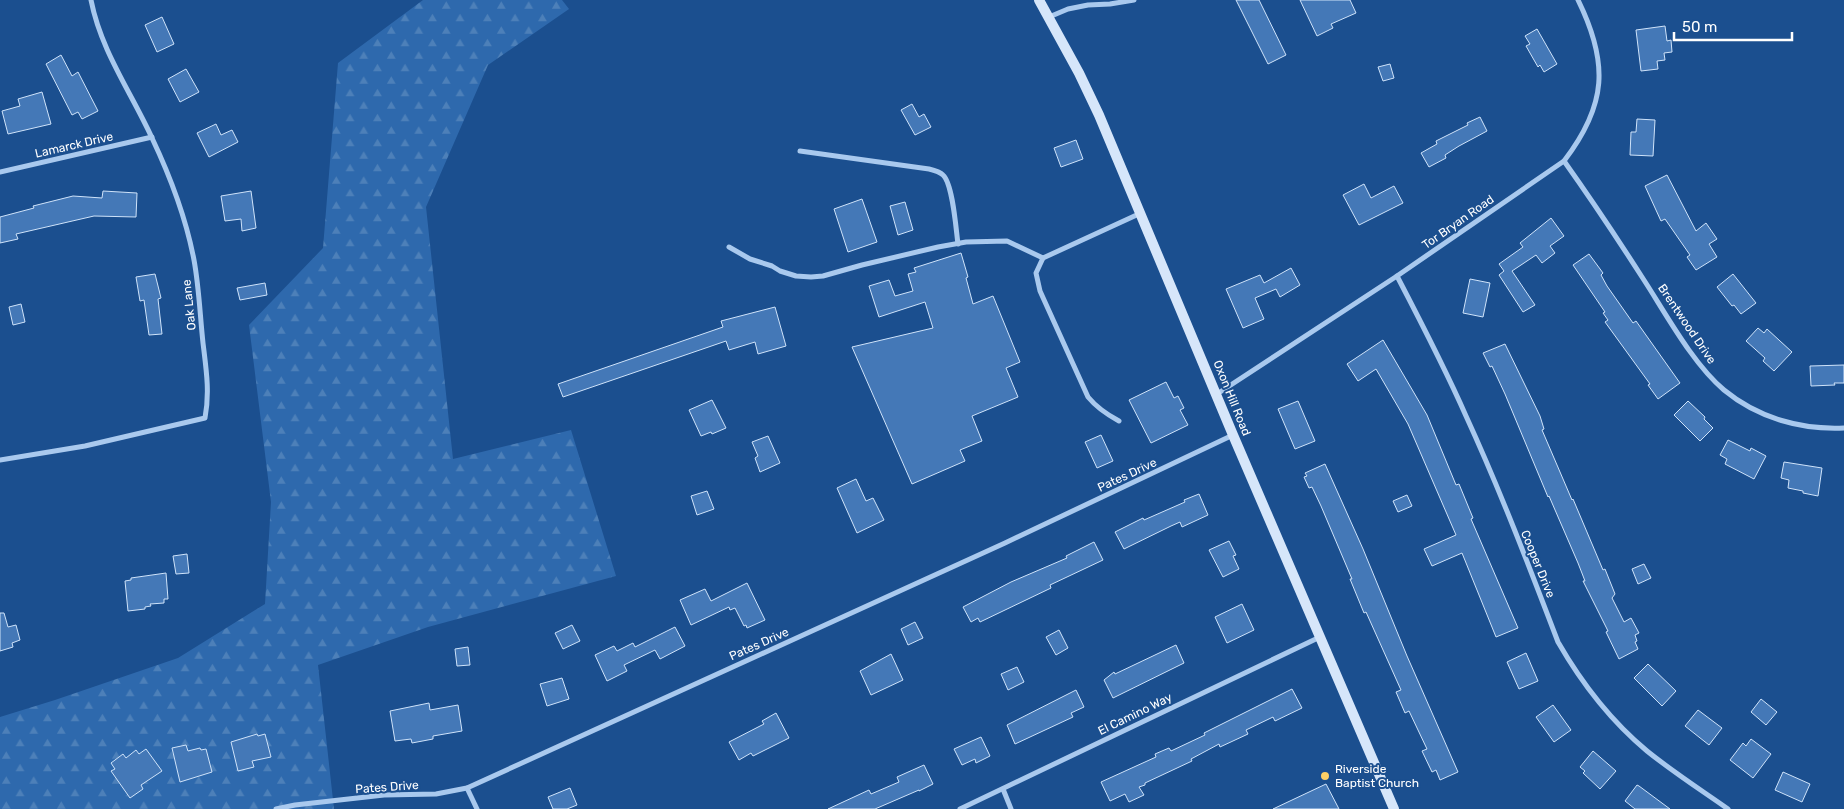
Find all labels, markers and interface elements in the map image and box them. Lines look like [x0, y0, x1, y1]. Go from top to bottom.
scale bar [1674, 10, 1792, 42]
text: 50 m [1682, 18, 1717, 36]
street label: Lamarck Drive [34, 129, 115, 161]
street label: Tor Bryan Road [1420, 192, 1496, 252]
street label: Oak Lane [179, 279, 199, 331]
street label: Brentwood Drive [1655, 281, 1719, 367]
street label: Oxon Hill Road [1210, 358, 1254, 438]
street label: Pates Drive [1095, 455, 1159, 495]
street label: Cooper Drive [1518, 528, 1558, 600]
street label: Pates Drive [727, 625, 791, 663]
street label: El Camino Way [1096, 690, 1175, 738]
place label: Riverside Baptist Church [1335, 762, 1419, 790]
marker: Riverside Baptist Church [1319, 770, 1331, 782]
street label: Pates Drive [355, 778, 419, 796]

